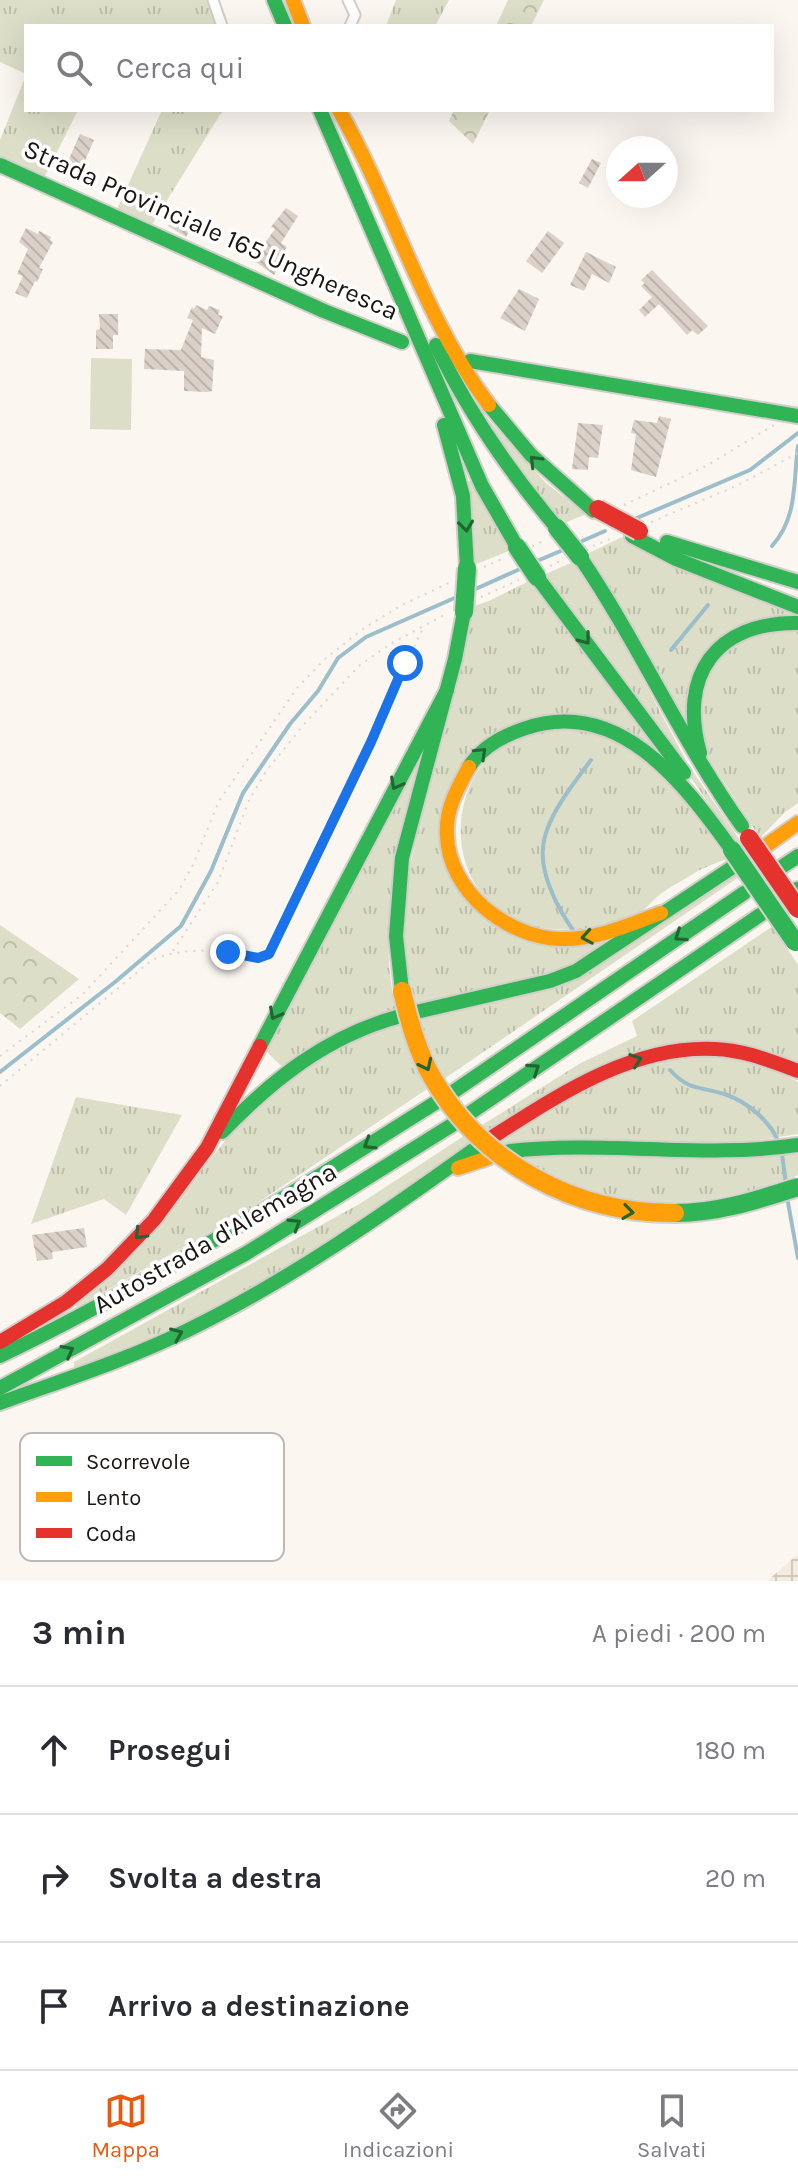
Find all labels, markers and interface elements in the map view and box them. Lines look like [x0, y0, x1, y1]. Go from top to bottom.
search box [24, 24, 774, 112]
icon: search [52, 46, 96, 90]
text: Cerca qui [116, 50, 244, 86]
street label: Strada Provinciale 165 Ungheresca [19, 133, 403, 327]
north arrow [606, 136, 678, 208]
one-way arrow [530, 456, 544, 470]
one-way arrow [457, 519, 474, 533]
one-way arrow [575, 630, 589, 645]
route start [387, 645, 423, 681]
one-way arrow [472, 748, 486, 762]
one-way arrow [391, 775, 406, 790]
one-way arrow [674, 927, 689, 942]
one-way arrow [580, 928, 594, 945]
route end [210, 934, 246, 970]
one-way arrow [270, 1005, 285, 1020]
one-way arrow [628, 1053, 642, 1069]
one-way arrow [416, 1056, 432, 1071]
one-way arrow [526, 1064, 540, 1079]
one-way arrow [364, 1135, 378, 1150]
street label: Autostrada d'Alemagna [88, 1156, 342, 1320]
one-way arrow [621, 1203, 635, 1220]
one-way arrow [286, 1218, 301, 1233]
one-way arrow [135, 1225, 149, 1239]
one-way arrow [169, 1327, 183, 1343]
one-way arrow [60, 1345, 75, 1360]
legend [20, 1433, 284, 1561]
text: Scorrevole [86, 1449, 190, 1475]
text: Lento [86, 1485, 141, 1511]
text: Coda [86, 1521, 137, 1547]
text: 3 min [32, 1613, 126, 1653]
text: A piedi · 200 m [592, 1618, 766, 1649]
icon: ahead [32, 1728, 76, 1772]
text: Prosegui [108, 1732, 232, 1768]
text: 180 m [696, 1735, 766, 1766]
icon: right [32, 1856, 76, 1900]
text: Svolta a destra [108, 1860, 322, 1896]
text: 20 m [705, 1863, 766, 1894]
icon: arrive [32, 1984, 76, 2028]
text: Arrivo a destinazione [108, 1988, 410, 2024]
tab: Mappa [91, 2089, 160, 2163]
tab: Indicazioni [343, 2089, 454, 2163]
tab: Salvati [637, 2089, 707, 2163]

